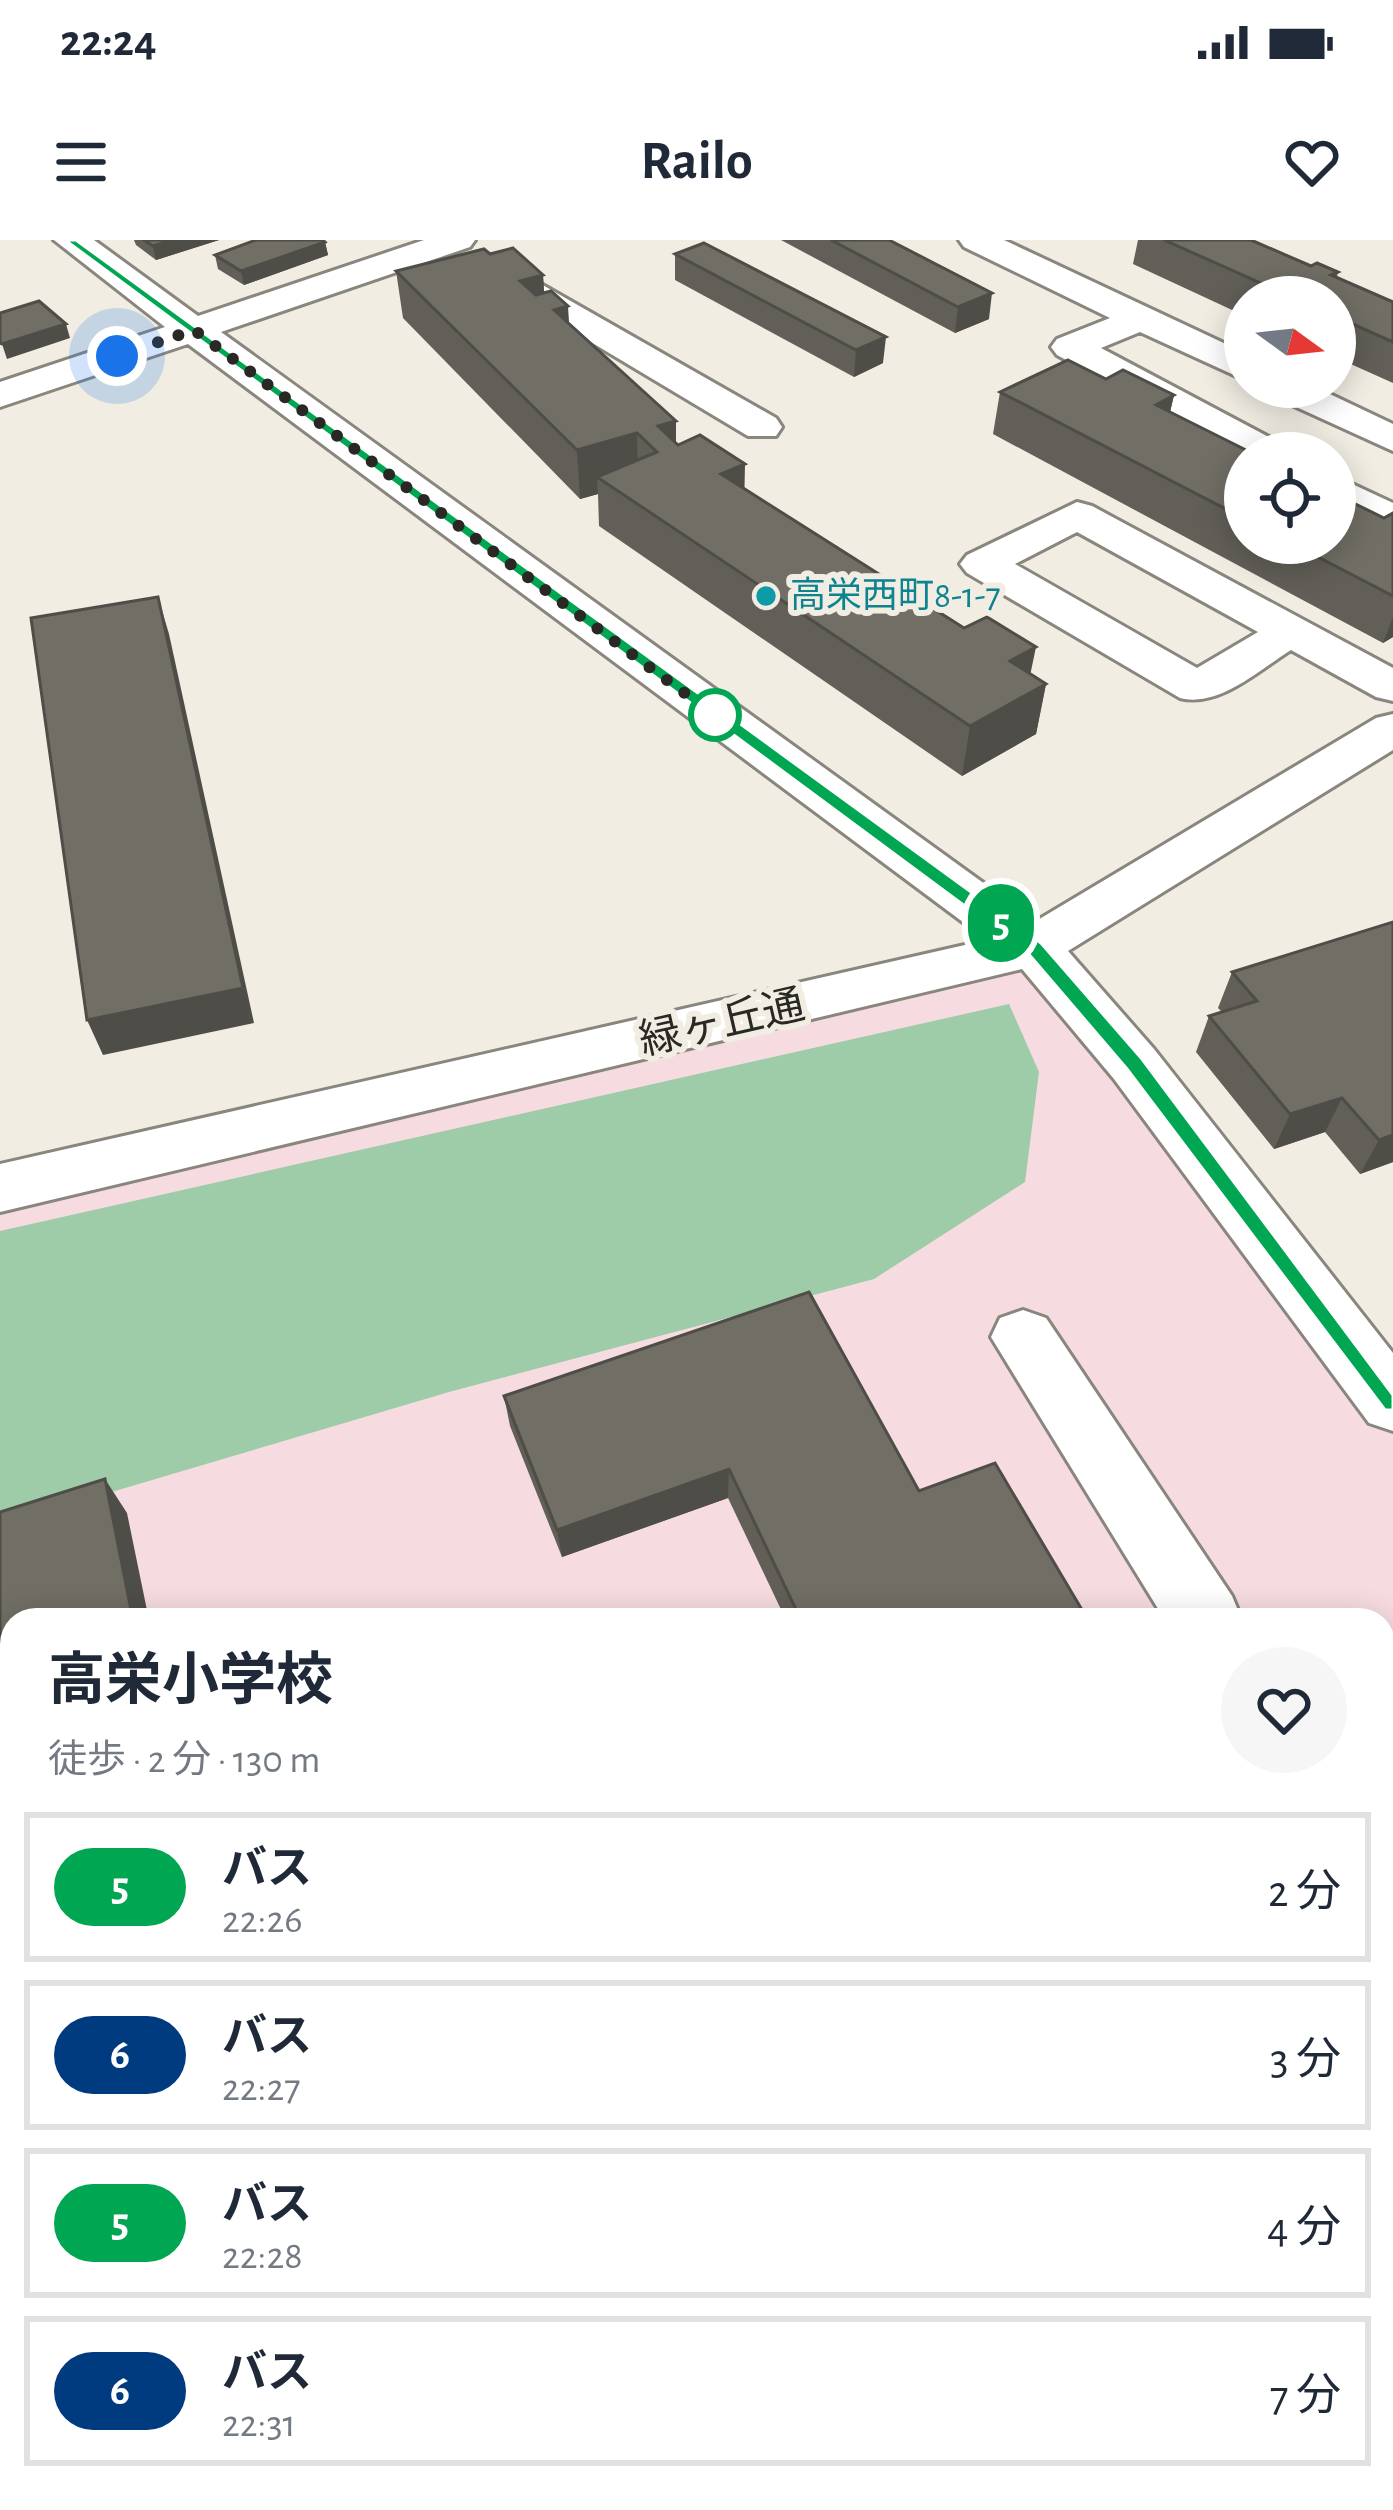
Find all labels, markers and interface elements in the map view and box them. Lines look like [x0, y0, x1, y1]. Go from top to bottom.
text: 22:24 [60, 19, 157, 64]
icon: menu [48, 129, 114, 195]
icon: heart [1279, 129, 1345, 195]
text: Railo [640, 135, 753, 189]
north arrow [1224, 276, 1356, 408]
map controls [1224, 276, 1356, 564]
your location [87, 326, 147, 386]
button: locate [1224, 432, 1356, 564]
place label: 高栄西町8-1-7 [790, 576, 1001, 614]
marker: 高栄西町8-1-7 [753, 583, 779, 609]
unlabelled marker [690, 690, 740, 740]
line badge: 5 [962, 884, 1040, 962]
text: 5 [992, 902, 1010, 944]
street label: 緑ヶ丘通 [635, 982, 809, 1062]
button: heart [1221, 1647, 1347, 1773]
text: 高栄小学校 [48, 1653, 333, 1710]
text: 徒歩 · 2 分 · 130 m [48, 1741, 321, 1780]
text: バス [222, 1847, 312, 1892]
text: 5 [111, 1866, 129, 1908]
text: 2 分 [1268, 1870, 1341, 1915]
text: 22:26 [222, 1901, 303, 1940]
text: バス [222, 2015, 312, 2060]
text: 6 [110, 2034, 130, 2076]
text: 3 分 [1270, 2038, 1341, 2083]
text: 22:27 [222, 2069, 300, 2108]
text: バス [222, 2183, 312, 2228]
text: 5 [111, 2202, 129, 2244]
text: 4 分 [1267, 2206, 1341, 2251]
text: 22:28 [222, 2237, 303, 2276]
text: バス [222, 2351, 312, 2396]
text: 6 [110, 2370, 130, 2412]
text: 7 分 [1270, 2374, 1341, 2419]
text: 22:31 [222, 2405, 296, 2444]

